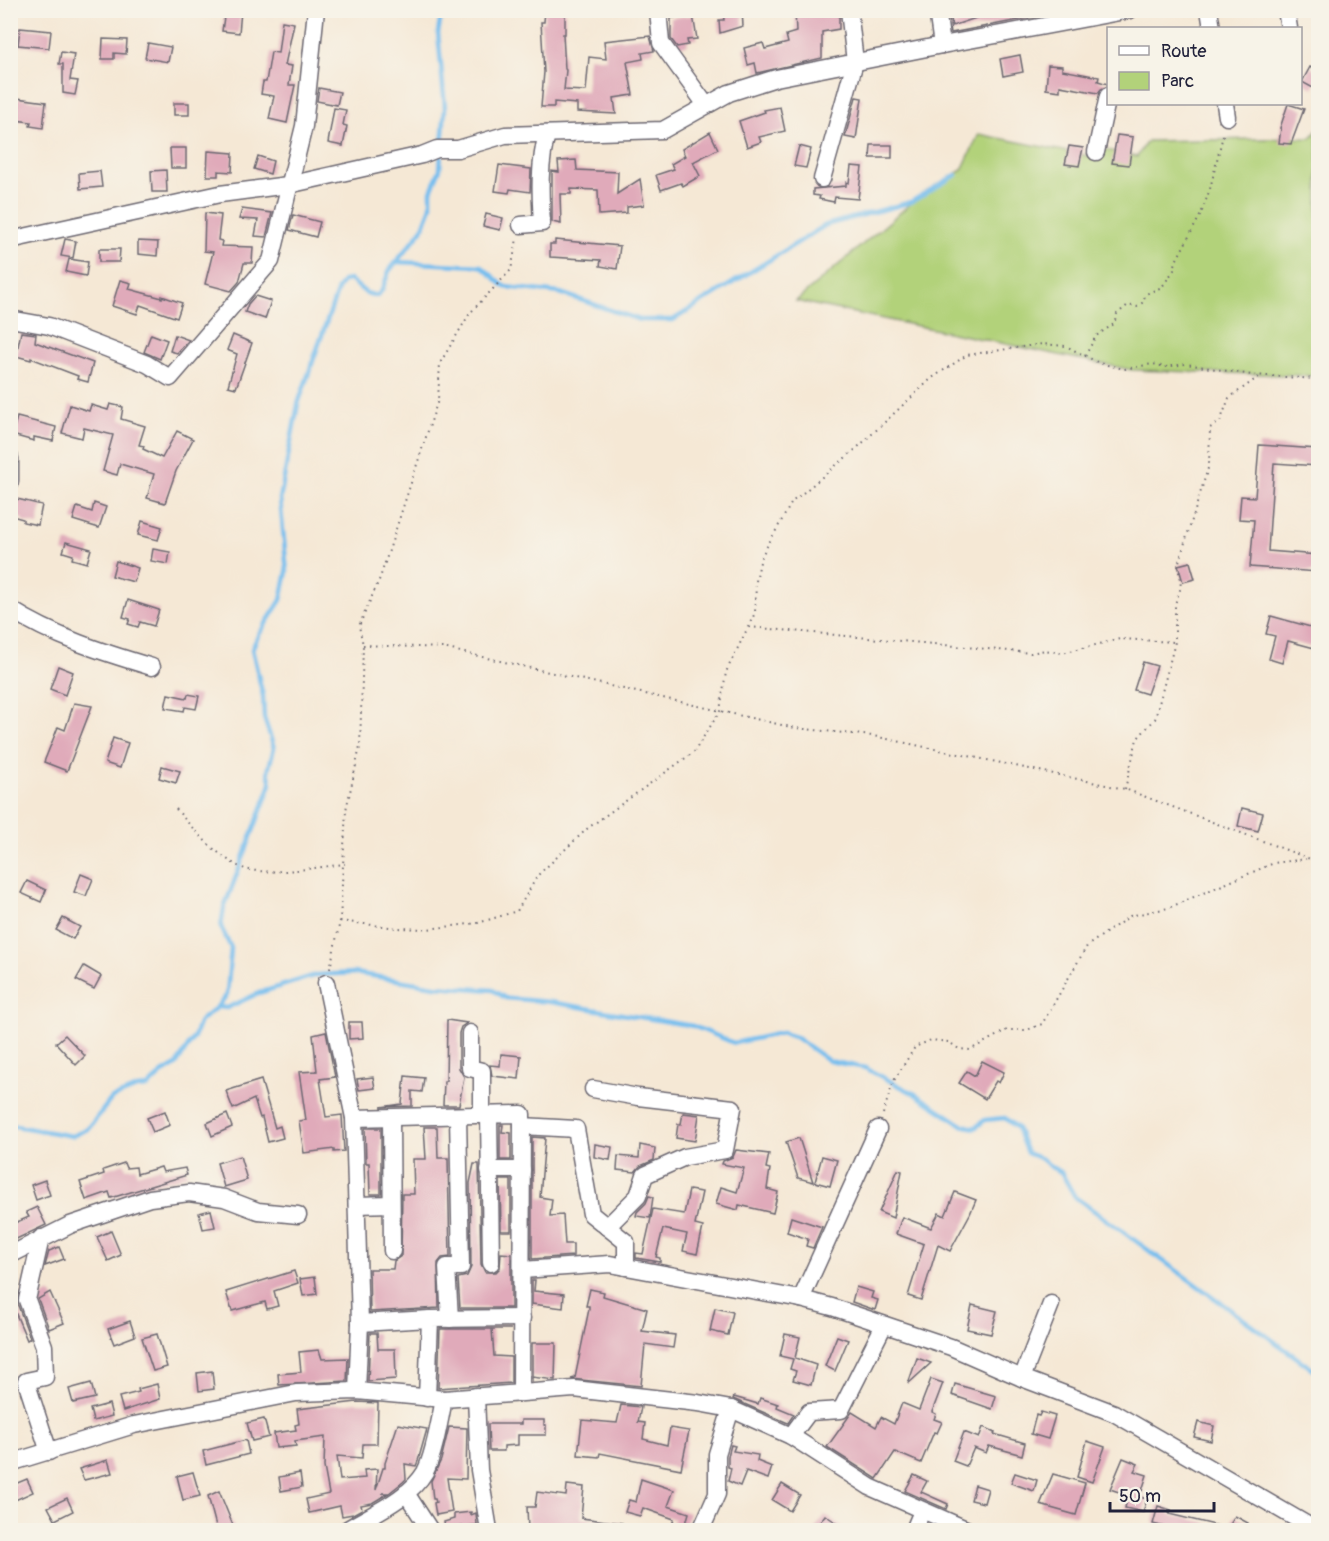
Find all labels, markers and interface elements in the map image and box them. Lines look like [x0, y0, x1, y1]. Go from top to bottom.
legend [1107, 27, 1302, 105]
text: Route [1161, 40, 1206, 63]
text: Parc [1161, 70, 1194, 93]
scale bar [1110, 1475, 1214, 1513]
text: 50 m [1119, 1485, 1161, 1508]

